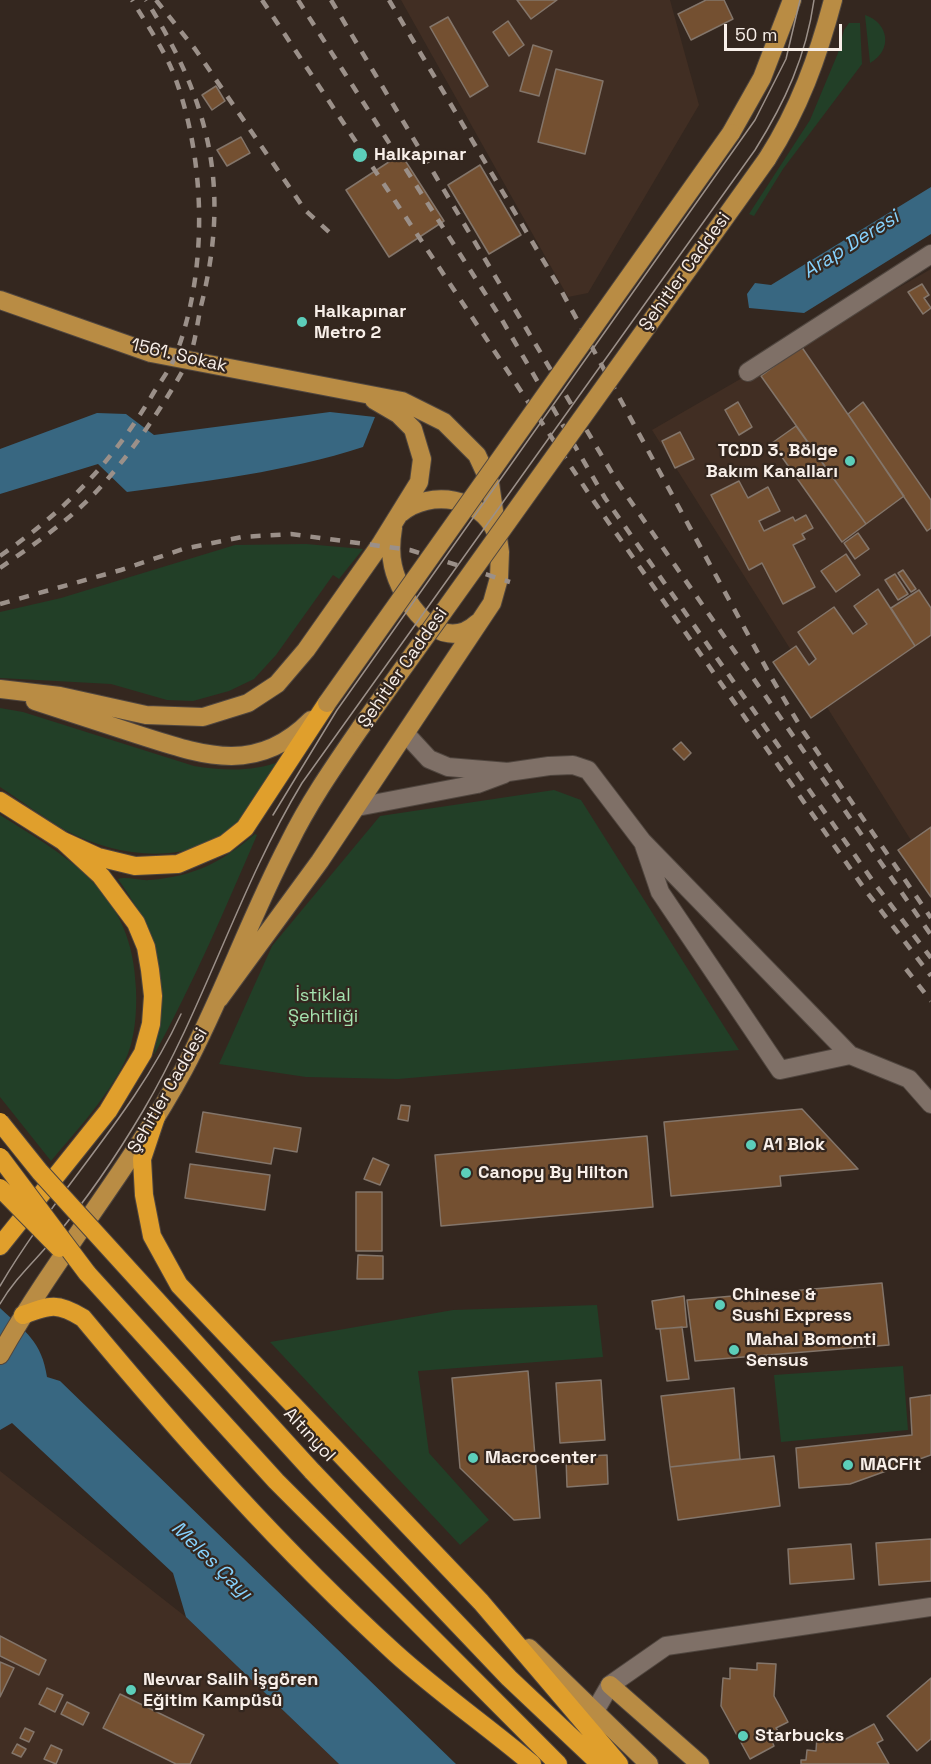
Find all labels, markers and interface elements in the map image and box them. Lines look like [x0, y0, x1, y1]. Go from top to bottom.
scale bar [727, 12, 846, 50]
text: 50 m [735, 23, 777, 46]
place label: Halkapınar [374, 144, 466, 166]
marker: Halkapınar [351, 146, 369, 164]
water label: Arap Deresi [798, 206, 904, 284]
street label: Şehitler Caddesi [635, 208, 735, 336]
place label: Halkapınar Metro 2 [314, 301, 406, 344]
marker: Halkapınar Metro 2 [295, 315, 309, 329]
street label: 1561. Sokak [129, 334, 229, 378]
place label: TCDD 3. Bölge Bakım Kanalları [706, 440, 838, 482]
marker: TCDD 3. Bölge Bakım Kanalları [843, 454, 857, 468]
street label: Şehitler Caddesi [354, 604, 452, 732]
park label: İstiklal Şehitliği [288, 985, 358, 1028]
street label: Şehitler Caddesi [123, 1024, 213, 1158]
place label: A1 Blok [763, 1134, 825, 1156]
marker: A1 Blok [744, 1138, 758, 1152]
place label: Canopy By Hilton [478, 1162, 628, 1184]
marker: Canopy By Hilton [459, 1166, 473, 1180]
place label: Chinese & Sushi Express [732, 1284, 852, 1326]
marker: Chinese & Sushi Express [713, 1298, 727, 1312]
place label: Mahal Bomonti Sensus [746, 1329, 876, 1372]
marker: Mahal Bomonti Sensus [727, 1343, 741, 1357]
street label: Altınyol [279, 1404, 339, 1466]
place label: Macrocenter [485, 1447, 597, 1469]
marker: Macrocenter [466, 1451, 480, 1465]
place label: MACFit [860, 1454, 921, 1476]
marker: MACFit [841, 1458, 855, 1472]
water label: Meles Çayı [166, 1517, 256, 1605]
place label: Nevvar Salih İşgören Eğitim Kampüsü [143, 1669, 318, 1712]
marker: Nevvar Salih İşgören Eğitim Kampüsü [124, 1683, 138, 1697]
place label: Starbucks [755, 1725, 844, 1747]
marker: Starbucks [736, 1729, 750, 1743]

